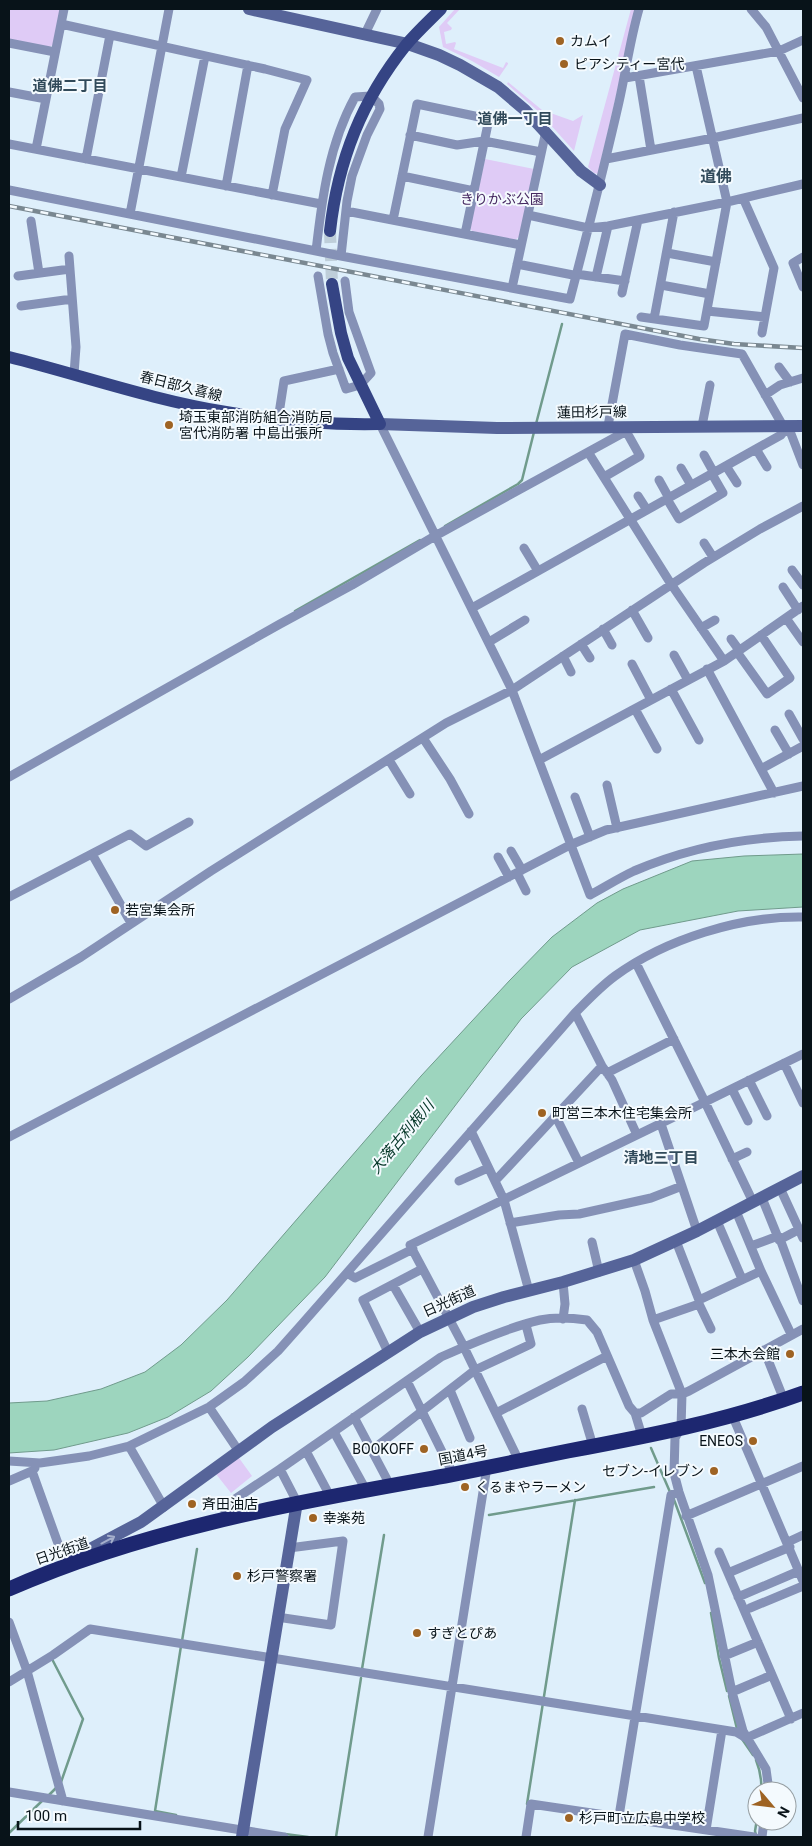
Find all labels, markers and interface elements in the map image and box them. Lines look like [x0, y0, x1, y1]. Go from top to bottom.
place label: カムイ [570, 33, 612, 49]
marker: カムイ [554, 35, 566, 47]
place label: ピアシティー宮代 [574, 56, 685, 72]
marker: ピアシティー宮代 [558, 58, 570, 70]
district label: 道佛二丁目 [32, 77, 108, 95]
district label: 道佛一丁目 [477, 110, 553, 128]
district label: 道佛 [700, 167, 732, 186]
park label: きりかぶ公園 [460, 191, 544, 207]
street label: 春日部久喜線 [138, 368, 224, 404]
street label: 蓮田杉戸線 [557, 403, 627, 421]
place label: 埼玉東部消防組合消防局 宮代消防署 中島出張所 [179, 409, 333, 441]
marker: 埼玉東部消防組合消防局 宮代消防署 中島出張所 [163, 419, 175, 431]
place label: 若宮集会所 [125, 902, 195, 918]
marker: 若宮集会所 [109, 904, 121, 916]
water label: 大落古利根川 [366, 1095, 439, 1177]
place label: 町営三本木住宅集会所 [552, 1105, 692, 1121]
marker: 町営三本木住宅集会所 [536, 1107, 548, 1119]
district label: 清地三丁目 [623, 1149, 699, 1167]
street label: 日光街道 [420, 1282, 478, 1320]
place label: 三本木会館 [710, 1346, 780, 1362]
marker: 三本木会館 [784, 1348, 796, 1360]
place label: ENEOS [699, 1433, 743, 1449]
marker: ENEOS [747, 1435, 759, 1447]
place label: BOOKOFF [352, 1441, 414, 1457]
street label: 国道4号 [437, 1442, 489, 1468]
marker: BOOKOFF [418, 1443, 430, 1455]
place label: セブン-イレブン [602, 1463, 704, 1479]
marker: セブン-イレブン [708, 1465, 720, 1477]
place label: くるまやラーメン [475, 1479, 586, 1495]
marker: くるまやラーメン [459, 1481, 471, 1493]
place label: 斉田油店 [202, 1496, 258, 1512]
marker: 斉田油店 [186, 1498, 198, 1510]
place label: 幸楽苑 [323, 1510, 365, 1526]
marker: 幸楽苑 [307, 1512, 319, 1524]
street label: 日光街道 [33, 1534, 91, 1568]
one-way arrow [100, 1535, 115, 1544]
place label: 杉戸警察署 [247, 1568, 317, 1584]
marker: 杉戸警察署 [231, 1570, 243, 1582]
place label: すぎとぴあ [427, 1625, 497, 1641]
marker: すぎとぴあ [411, 1627, 423, 1639]
north arrow [747, 1781, 797, 1831]
scale bar [18, 1798, 140, 1830]
text: N [774, 1804, 793, 1820]
text: 100 m [25, 1807, 67, 1825]
place label: 杉戸町立広島中学校 [579, 1810, 705, 1826]
marker: 杉戸町立広島中学校 [563, 1812, 575, 1824]

